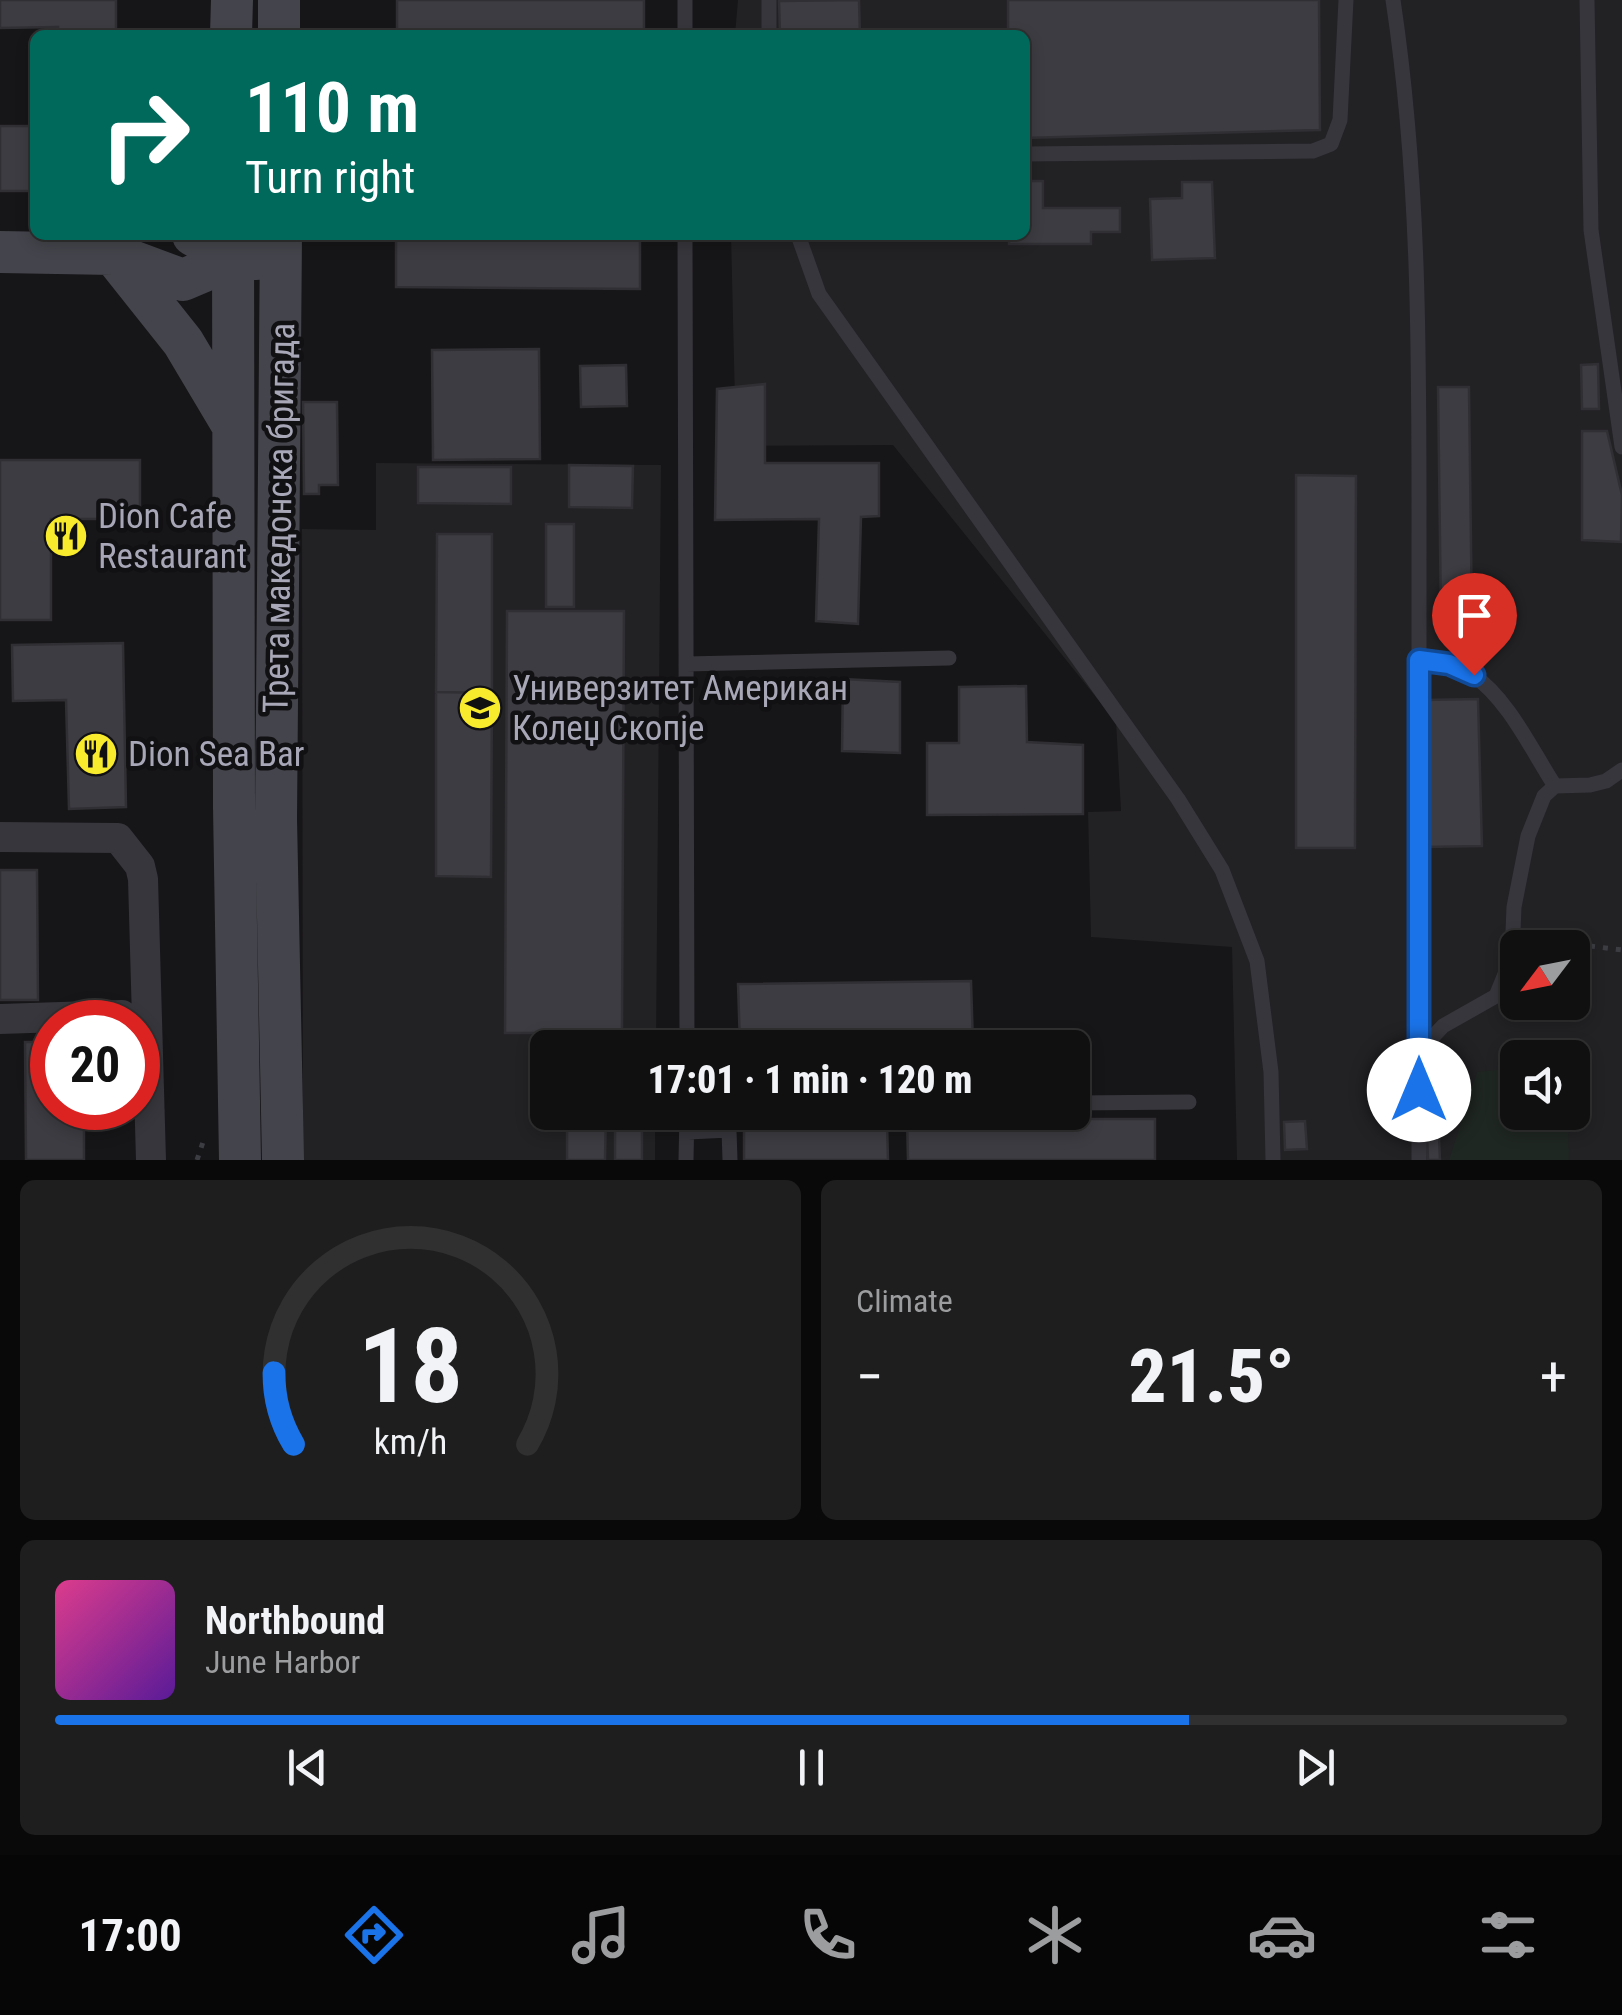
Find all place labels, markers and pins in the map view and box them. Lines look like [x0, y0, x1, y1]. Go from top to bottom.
place label: Dion Cafe Restaurant [98, 496, 247, 577]
restaurant icon: Dion Cafe Restaurant [43, 513, 89, 559]
pin [1432, 573, 1517, 676]
place label: Универзитет Американ Колеџ Скопје [512, 668, 848, 749]
school or university icon: Универзитет Американ Колеџ Скопје [457, 685, 503, 731]
restaurant icon: Dion Sea Bar [73, 731, 119, 777]
place label: Dion Sea Bar [128, 734, 304, 775]

